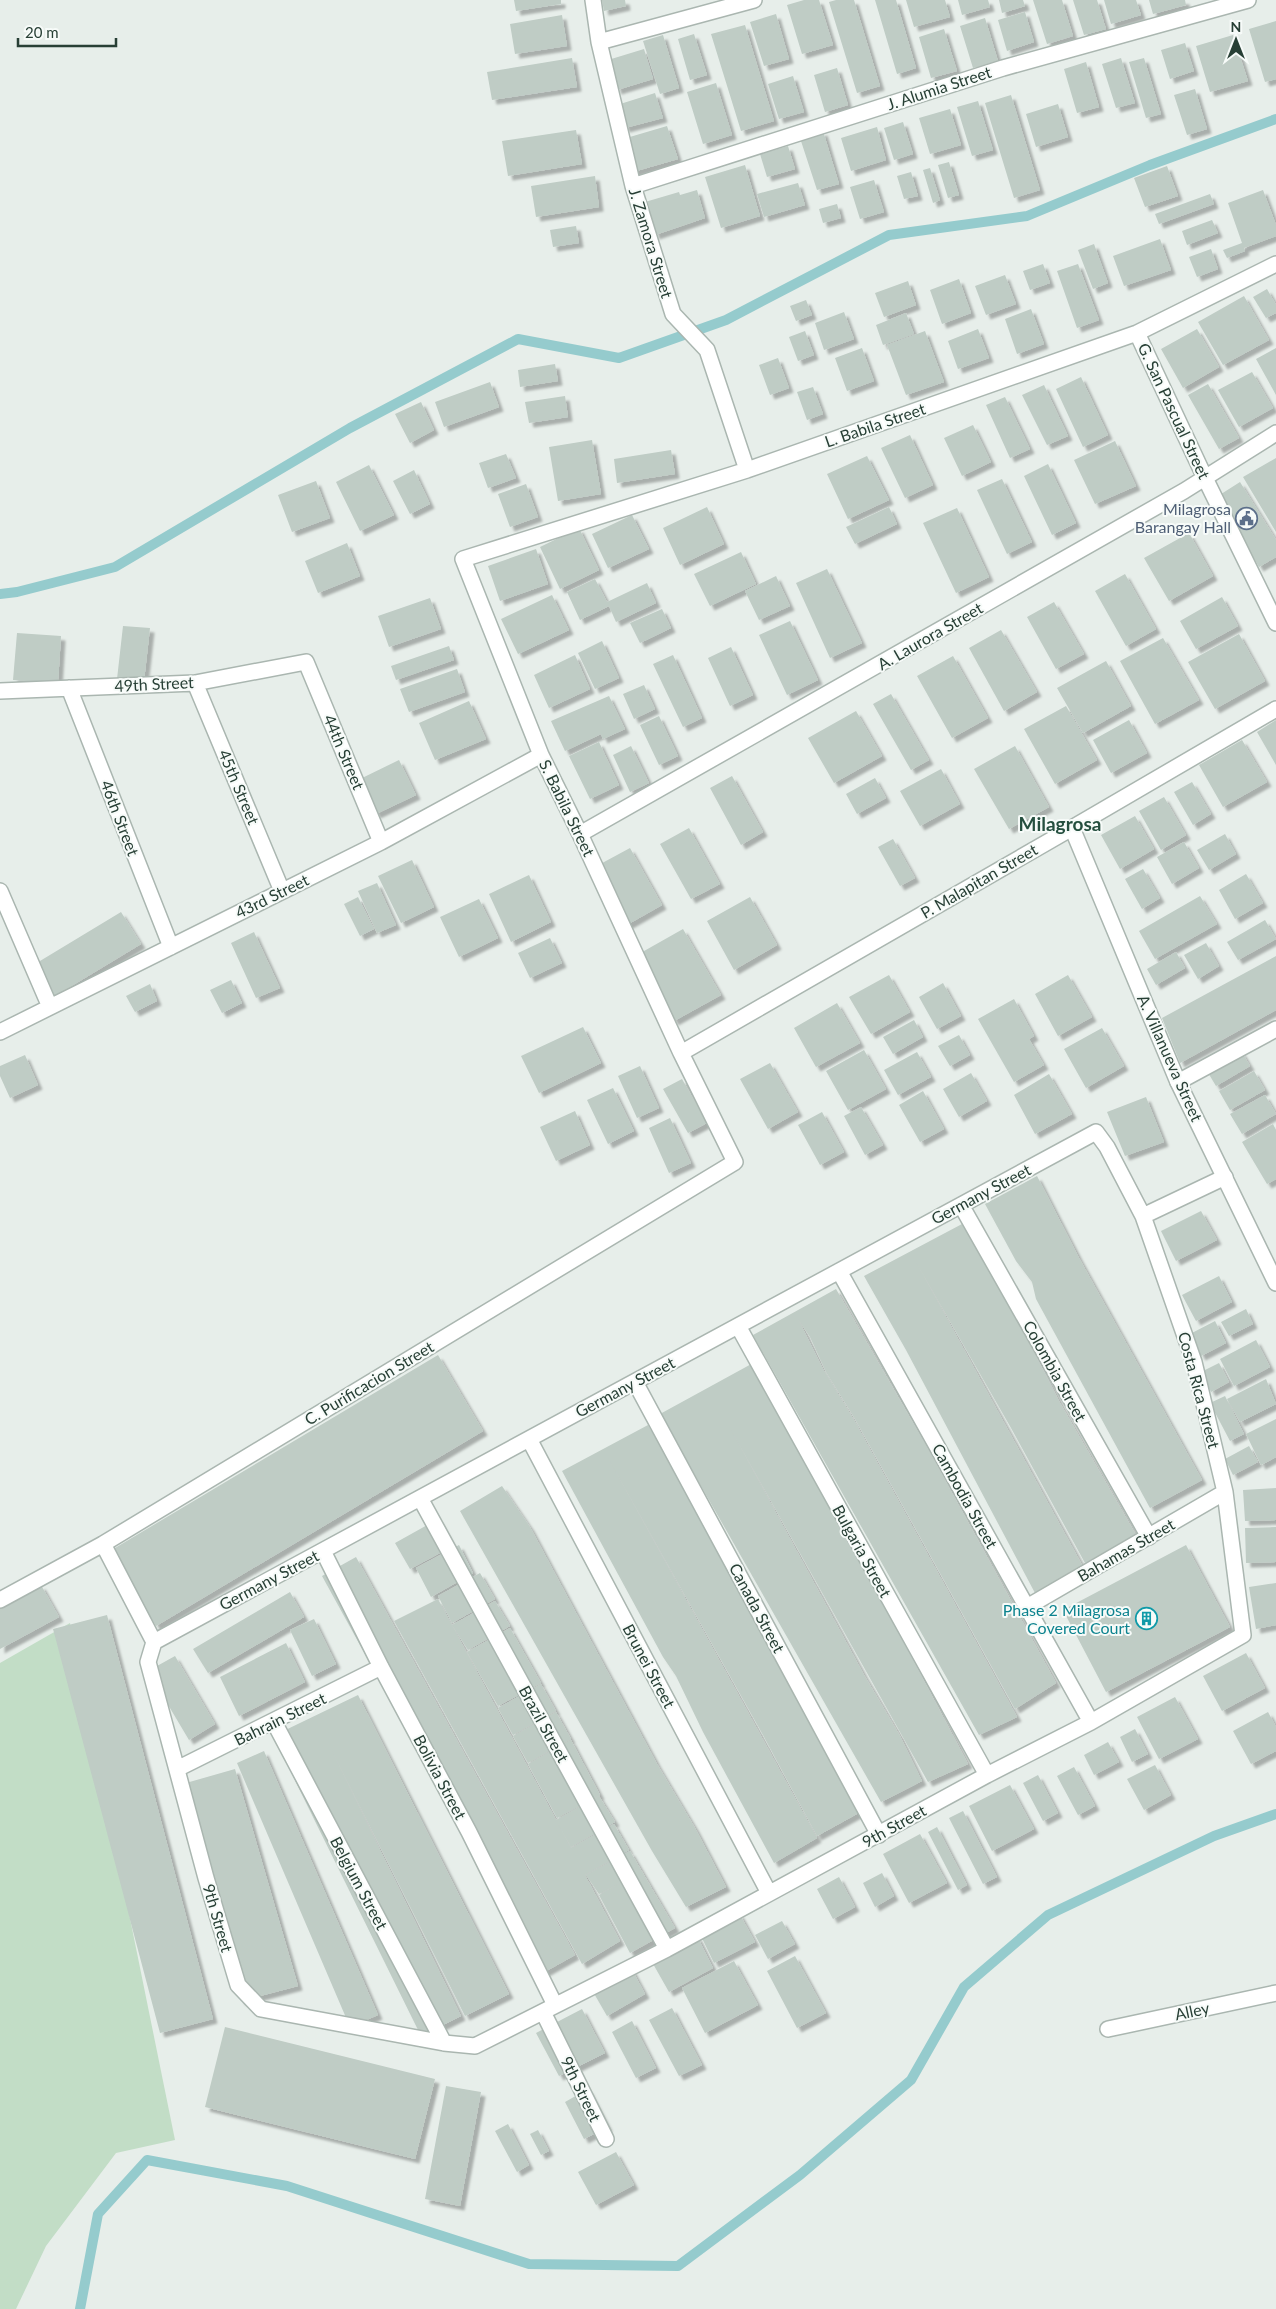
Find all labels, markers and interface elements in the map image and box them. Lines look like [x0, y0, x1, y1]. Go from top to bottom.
scale bar [18, 15, 115, 47]
north arrow [1211, 15, 1261, 65]
text: N [1231, 18, 1241, 35]
text: 20 m [25, 23, 59, 41]
street label: J. Alumia Street [884, 62, 994, 113]
street label: J. Zamora Street [626, 185, 677, 300]
street label: G. San Pascual Street [1135, 340, 1214, 482]
street label: L. Babila Street [822, 398, 928, 451]
place label: Milagrosa Barangay Hall [1135, 499, 1231, 536]
public building icon: Milagrosa Barangay Hall [1235, 506, 1259, 530]
street label: A. Laurora Street [874, 598, 986, 673]
street label: 49th Street [114, 672, 194, 695]
street label: 44th Street [320, 712, 369, 792]
street label: 45th Street [215, 747, 264, 827]
street label: S. Babila Street [536, 756, 599, 860]
street label: 46th Street [97, 777, 144, 859]
district label: Milagrosa [1019, 812, 1101, 835]
street label: P. Malapitan Street [917, 839, 1041, 922]
street label: 43rd Street [232, 870, 312, 921]
street label: A. Villanueva Street [1134, 991, 1207, 1124]
street label: Germany Street [928, 1159, 1034, 1228]
street label: Colombia Street [1020, 1317, 1091, 1425]
street label: Costa Rica Street [1175, 1330, 1224, 1450]
street label: C. Purificacion Street [301, 1336, 437, 1429]
street label: Germany Street [572, 1352, 678, 1421]
street label: Cambodia Street [929, 1440, 1002, 1552]
street label: Bulgaria Street [829, 1501, 896, 1601]
street label: Bahamas Street [1074, 1514, 1178, 1585]
street label: Germany Street [216, 1545, 322, 1614]
street label: Canada Street [726, 1560, 789, 1656]
place label: Phase 2 Milagrosa Covered Court [1003, 1600, 1130, 1637]
building icon: Phase 2 Milagrosa Covered Court [1134, 1607, 1158, 1631]
street label: Brunei Street [619, 1621, 680, 1711]
street label: Brazil Street [516, 1682, 573, 1766]
street label: Bahrain Street [231, 1688, 329, 1749]
street label: Bolivia Street [410, 1731, 471, 1823]
street label: 9th Street [858, 1800, 929, 1851]
street label: Belgium Street [327, 1833, 392, 1933]
street label: 9th Street [200, 1882, 237, 1954]
street label: Alley [1173, 1997, 1212, 2023]
street label: 9th Street [558, 2053, 605, 2125]

